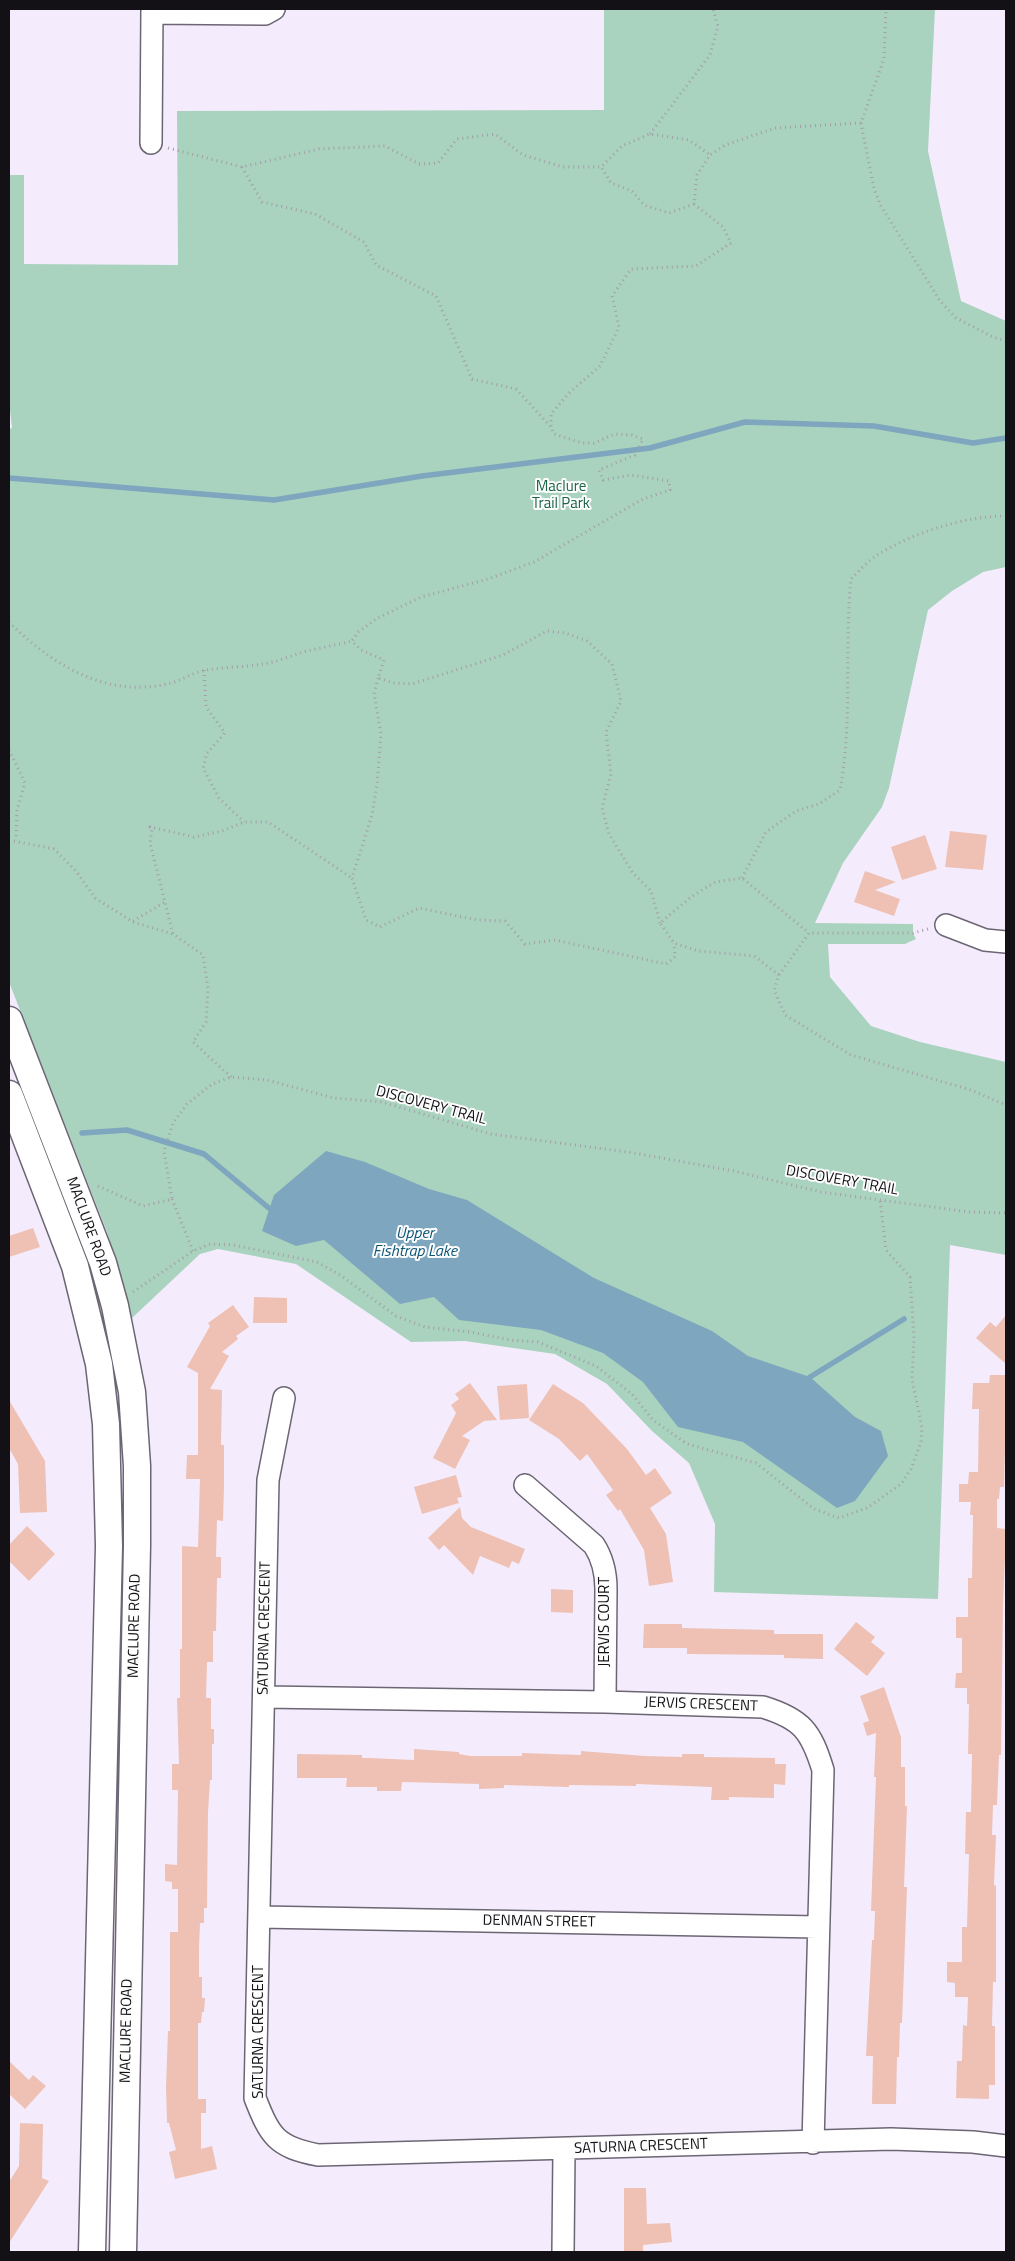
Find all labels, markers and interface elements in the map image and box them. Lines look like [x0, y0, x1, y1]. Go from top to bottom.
park label: Maclure Trail Park [532, 478, 590, 513]
street label: DISCOVERY TRAIL [374, 1083, 488, 1129]
street label: DISCOVERY TRAIL [785, 1162, 899, 1200]
street label: MACLURE ROAD [62, 1175, 114, 1279]
water label: Upper Fishtrap Lake [373, 1224, 457, 1262]
street label: SATURNA CRESCENT [255, 1561, 275, 1695]
street label: MACLURE ROAD [125, 1574, 145, 1678]
street label: JERVIS COURT [596, 1577, 614, 1667]
street label: JERVIS CRESCENT [644, 1694, 758, 1716]
street label: DENMAN STREET [482, 1912, 596, 1932]
street label: SATURNA CRESCENT [250, 1965, 268, 2099]
street label: MACLURE ROAD [117, 1979, 137, 2083]
street label: SATURNA CRESCENT [574, 2136, 708, 2158]

